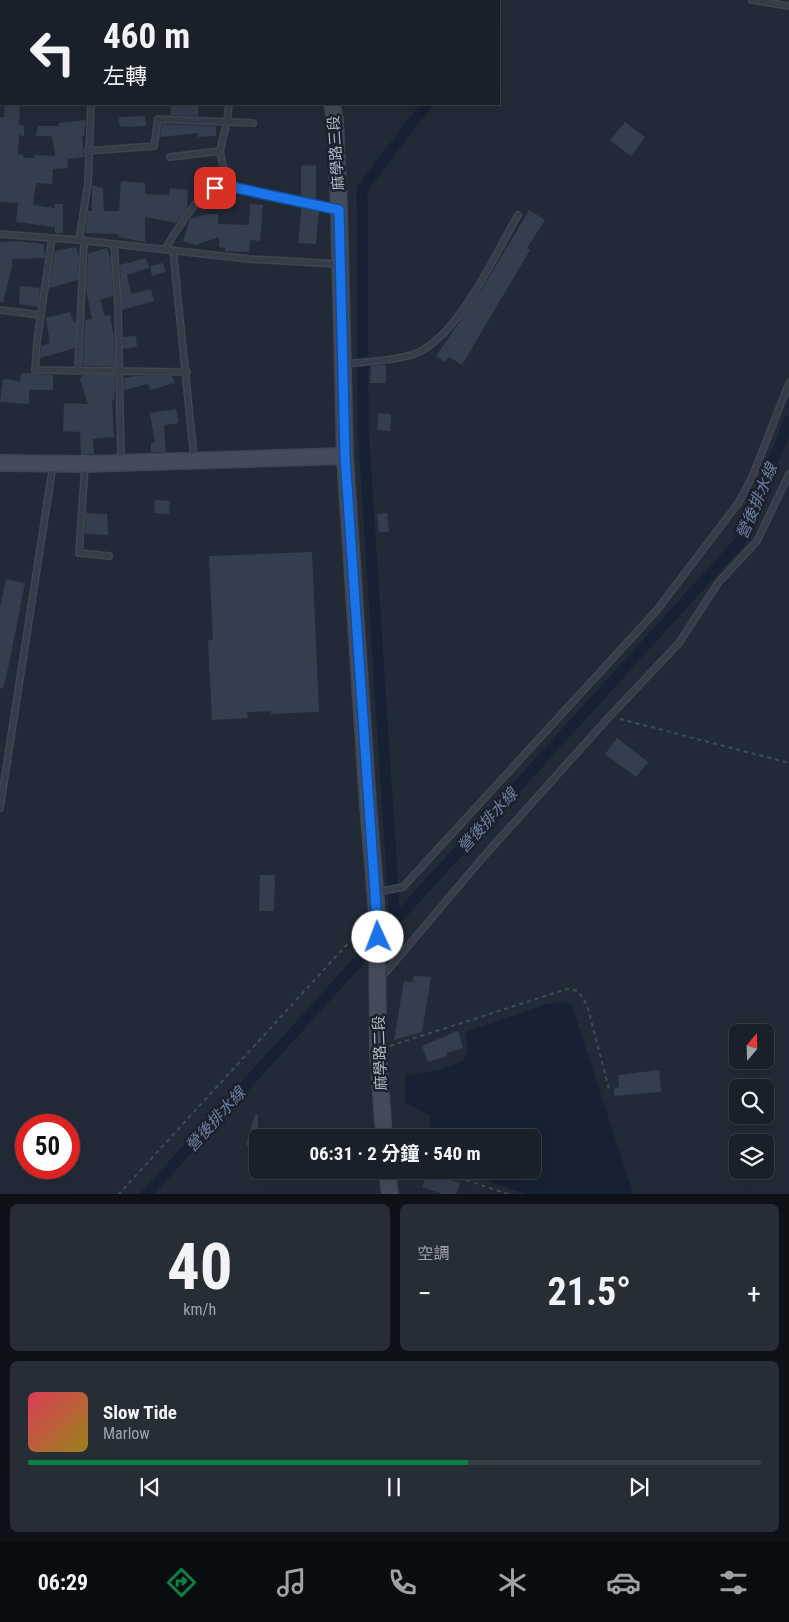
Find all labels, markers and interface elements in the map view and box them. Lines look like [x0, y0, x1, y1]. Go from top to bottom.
text: 460 m [103, 16, 190, 57]
icon: left [20, 20, 85, 85]
text: 左轉 [103, 64, 147, 89]
street label: 麻學路三段 [324, 115, 348, 191]
pin [194, 167, 236, 209]
icon: arrive [201, 174, 229, 202]
water label: 營後排水線 [732, 459, 782, 542]
water label: 營後排水線 [454, 783, 523, 856]
position arrow [351, 910, 403, 962]
street label: 麻學路二段 [370, 1015, 390, 1091]
north arrow [729, 1024, 774, 1069]
map controls [729, 1024, 774, 1179]
button: search [729, 1079, 774, 1124]
water label: 營後排水線 [182, 1082, 251, 1155]
speed limit sign: 50 [15, 1114, 80, 1179]
button: layers [729, 1134, 774, 1179]
text: 06:31 · 2 分鐘 · 540 m [309, 1142, 481, 1165]
text: 40 [167, 1229, 233, 1305]
text: 空調 [418, 1244, 450, 1263]
text: 21.5° [548, 1270, 631, 1314]
text: − [418, 1277, 432, 1310]
text: + [747, 1277, 761, 1310]
text: km/h [183, 1300, 216, 1319]
text: Slow Tide [103, 1401, 177, 1424]
text: Marlow [103, 1424, 150, 1443]
icon: previous [136, 1473, 164, 1501]
icon: pause [380, 1473, 408, 1501]
icon: next [625, 1473, 653, 1501]
icon: directions [164, 1565, 199, 1600]
icon: music [274, 1565, 309, 1600]
icon: phone [385, 1565, 420, 1600]
icon: climate [495, 1565, 530, 1600]
icon: car [606, 1565, 641, 1600]
icon: filters [716, 1565, 751, 1600]
text: 06:29 [38, 1570, 88, 1595]

